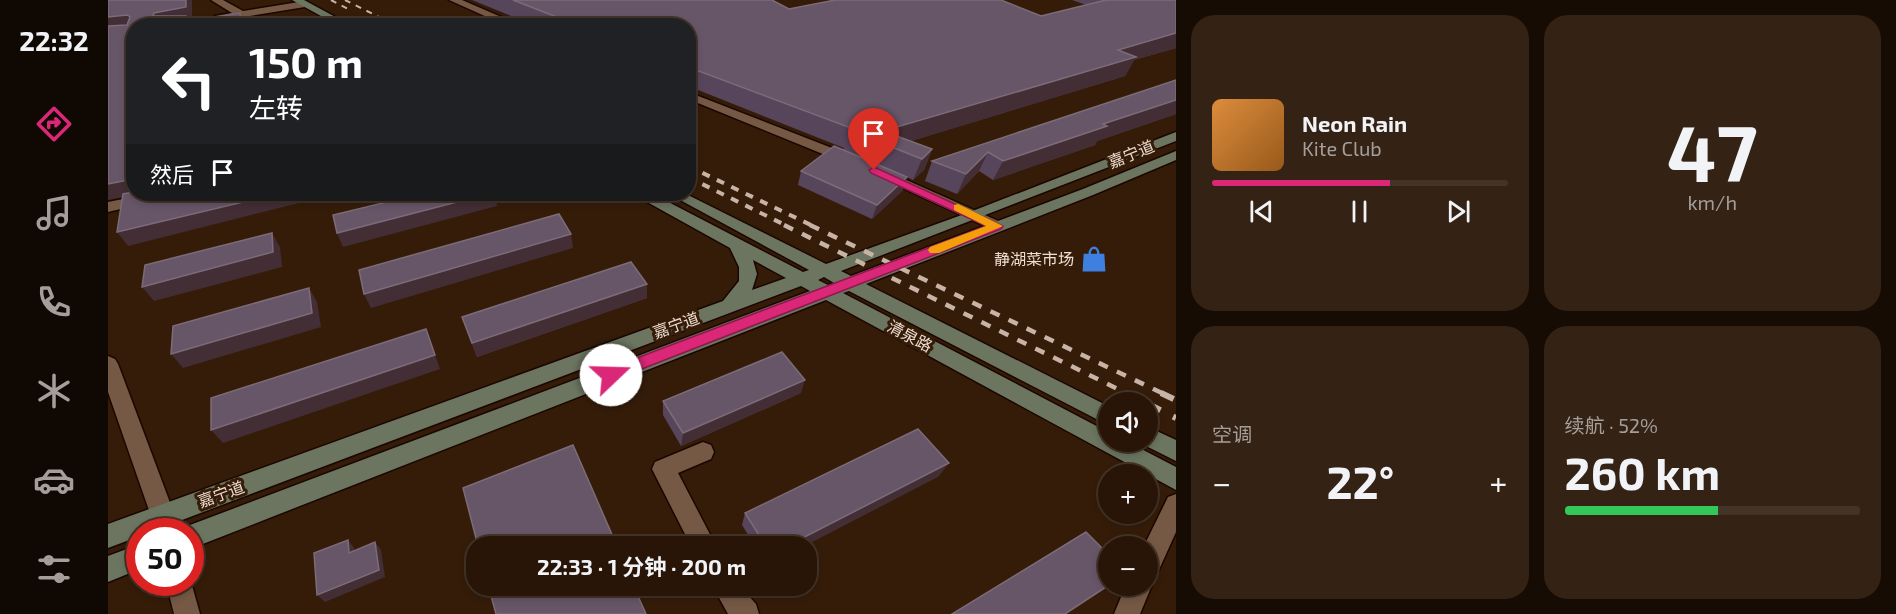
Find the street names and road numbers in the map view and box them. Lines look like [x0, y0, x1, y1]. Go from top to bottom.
street label: 嘉宁道 [1105, 136, 1157, 171]
street label: 嘉宁道 [650, 307, 702, 342]
street label: 清泉路 [885, 316, 936, 355]
street label: 嘉宁道 [195, 476, 247, 511]

